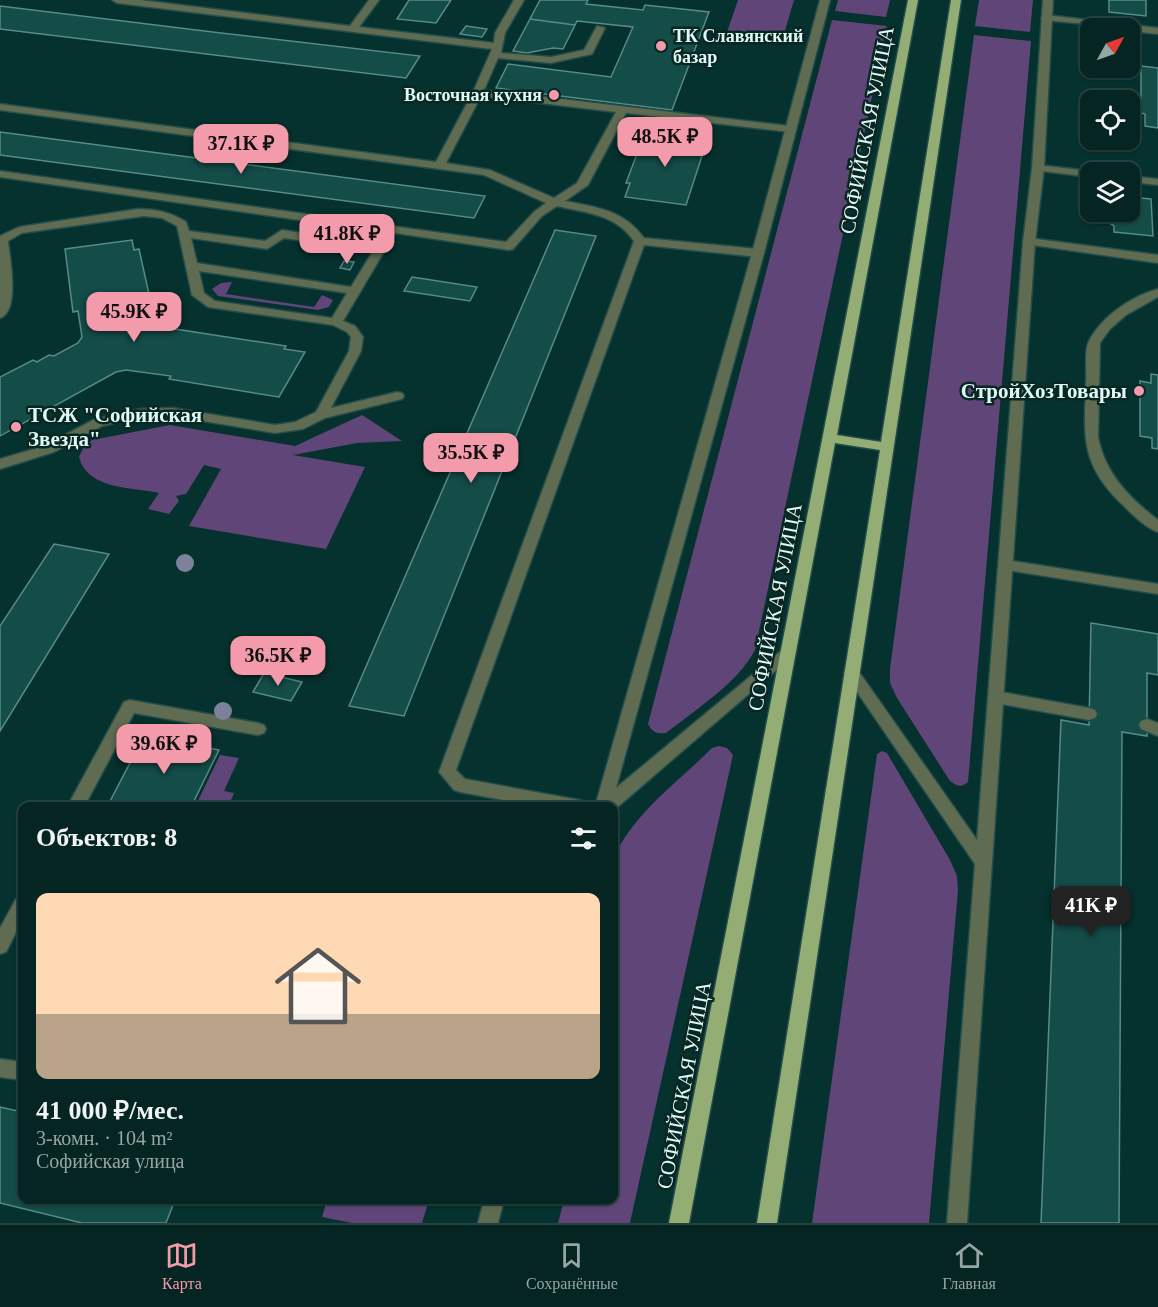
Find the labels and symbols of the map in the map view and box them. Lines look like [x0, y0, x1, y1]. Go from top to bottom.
north arrow [1080, 18, 1140, 78]
street label: СОФИЙСКАЯ УЛИЦА [835, 23, 899, 236]
place label: ТК Славянский базар [673, 26, 803, 67]
marker: ТК Славянский базар [654, 39, 668, 53]
place label: Восточная кухня [404, 85, 542, 105]
marker: Восточная кухня [547, 88, 561, 102]
pin: 48.5K ₽ [610, 117, 720, 168]
pin: 37.1K ₽ [186, 124, 296, 175]
pin: 41.8K ₽ [292, 214, 402, 265]
pin: 45.9K ₽ [79, 292, 189, 343]
place label: СтройХозТовары [961, 379, 1127, 403]
marker: СтройХозТовары [1132, 384, 1146, 398]
place label: ТСЖ "Софийская Звезда" [28, 403, 202, 451]
marker: ТСЖ "Софийская Звезда" [9, 420, 23, 434]
pin: 35.5K ₽ [416, 433, 526, 484]
street label: СОФИЙСКАЯ УЛИЦА [743, 500, 807, 713]
pin: 36.5K ₽ [223, 636, 333, 687]
pin: 39.6K ₽ [109, 724, 219, 775]
pin: 41K ₽ [1049, 886, 1133, 937]
street label: СОФИЙСКАЯ УЛИЦА [652, 978, 716, 1191]

